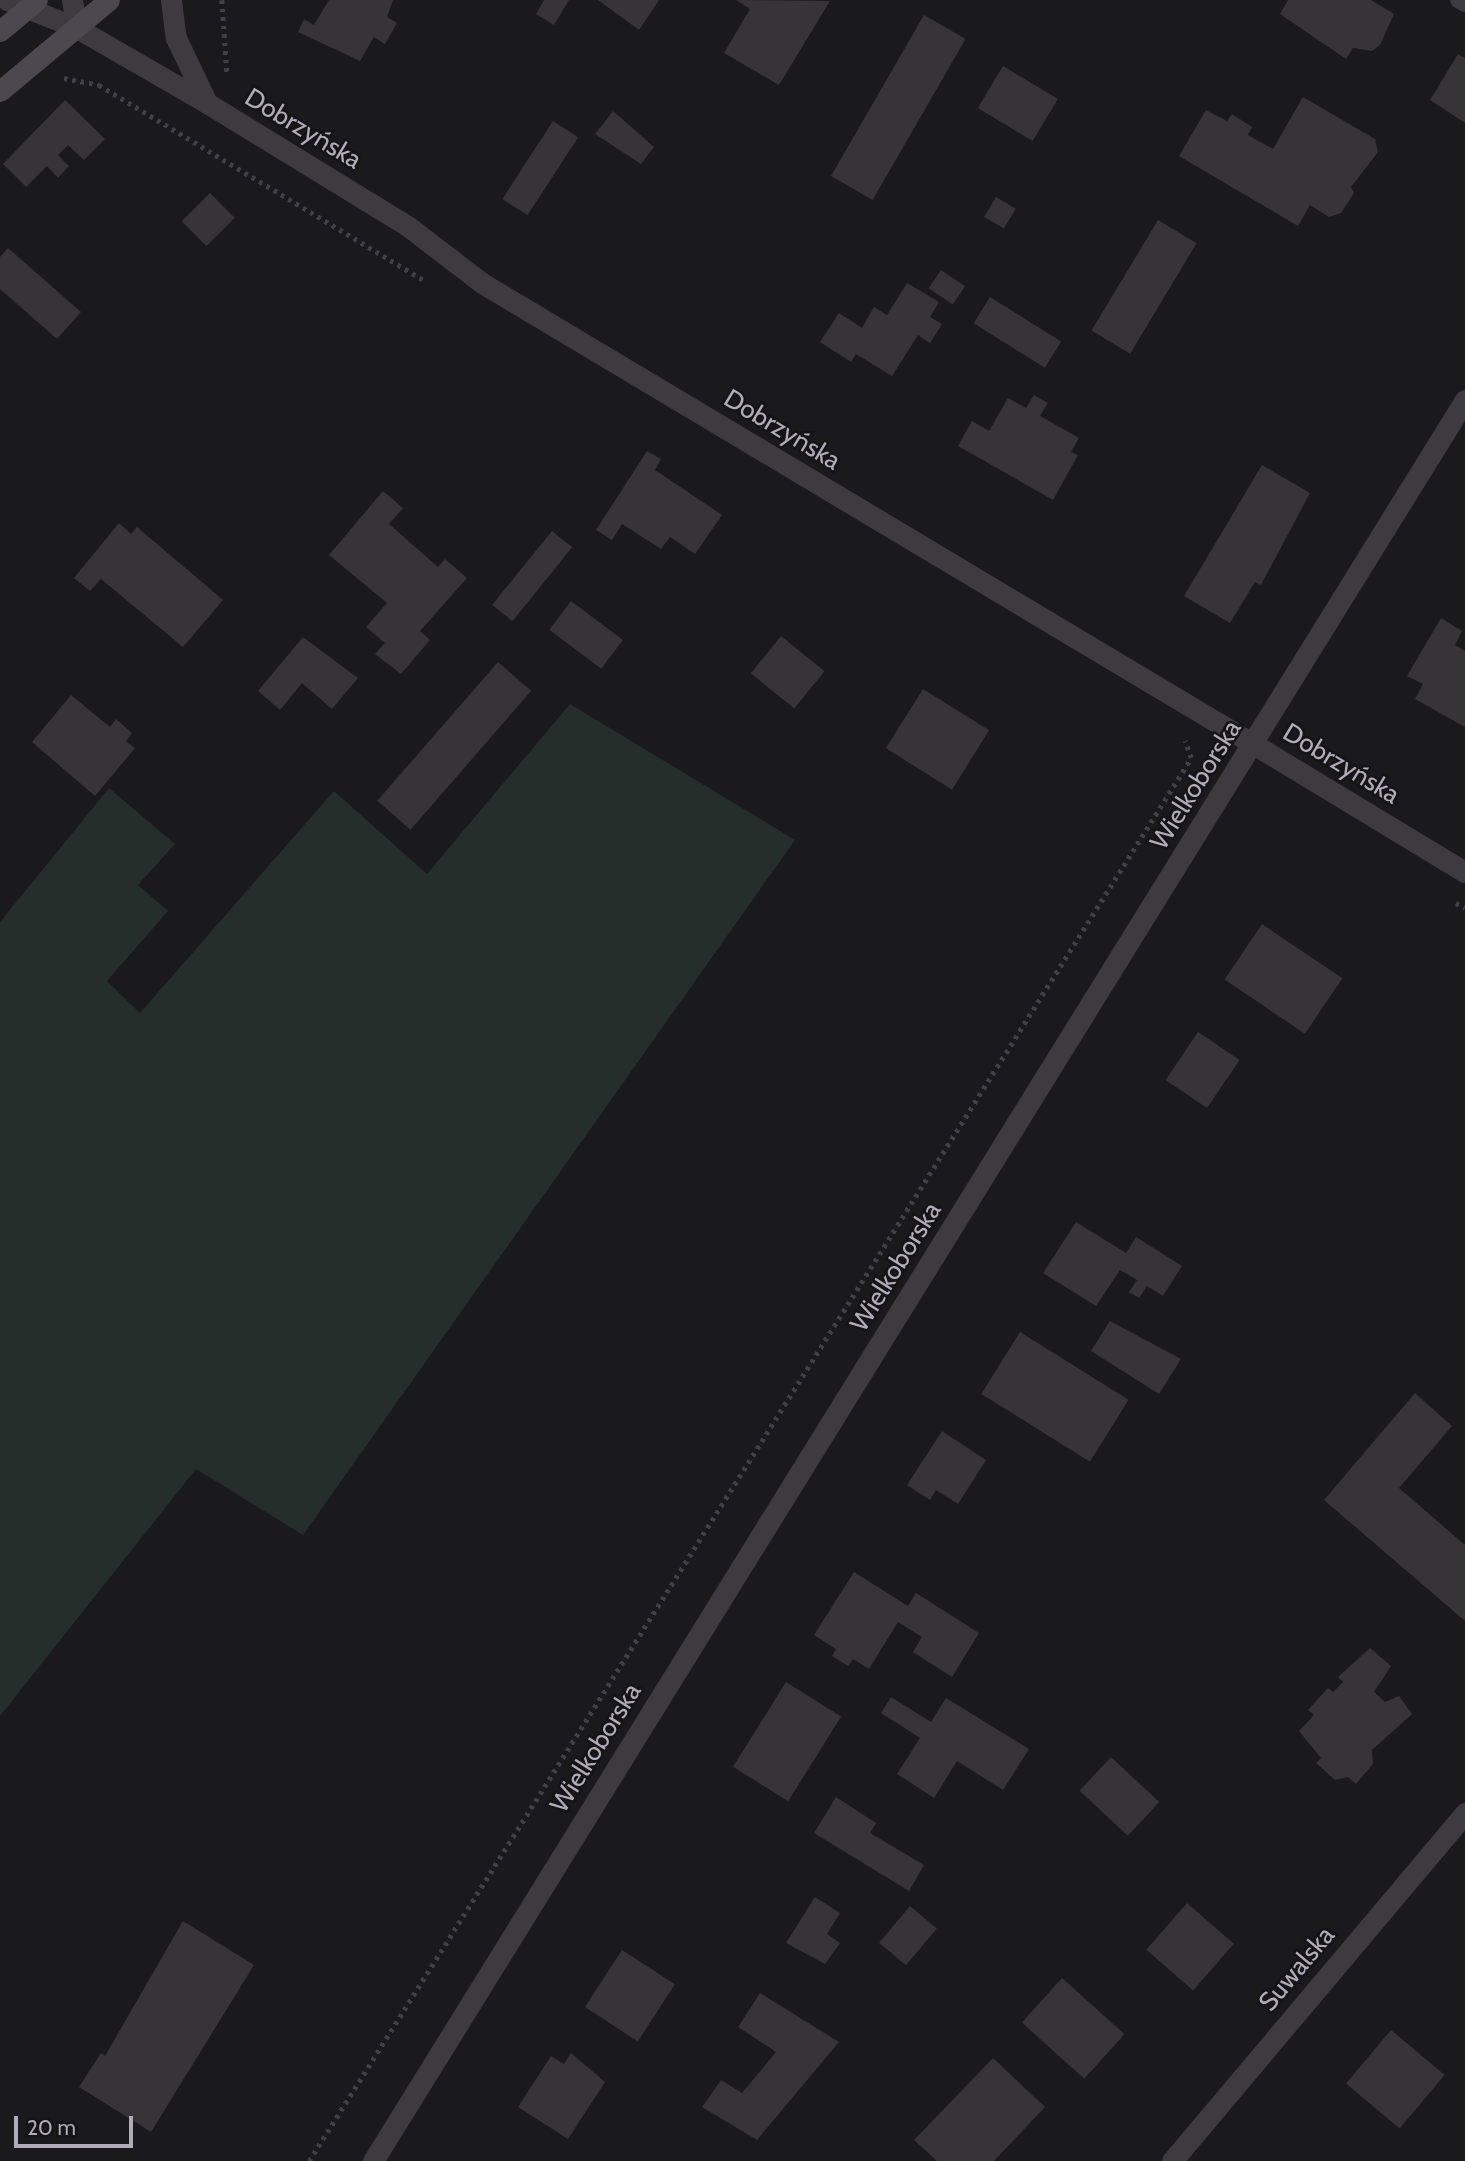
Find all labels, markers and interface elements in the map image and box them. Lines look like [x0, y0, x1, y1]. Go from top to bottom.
street label: Dobrzyńska [239, 82, 367, 176]
street label: Dobrzyńska [718, 383, 846, 477]
street label: Wielkoborska [1144, 715, 1248, 855]
street label: Dobrzyńska [1277, 717, 1405, 811]
street label: Wielkoborska [844, 1197, 948, 1337]
street label: Wielkoborska [544, 1678, 648, 1818]
street label: Suwalska [1253, 1920, 1341, 2018]
scale bar [18, 2102, 136, 2146]
text: 20 m [27, 2115, 76, 2140]

